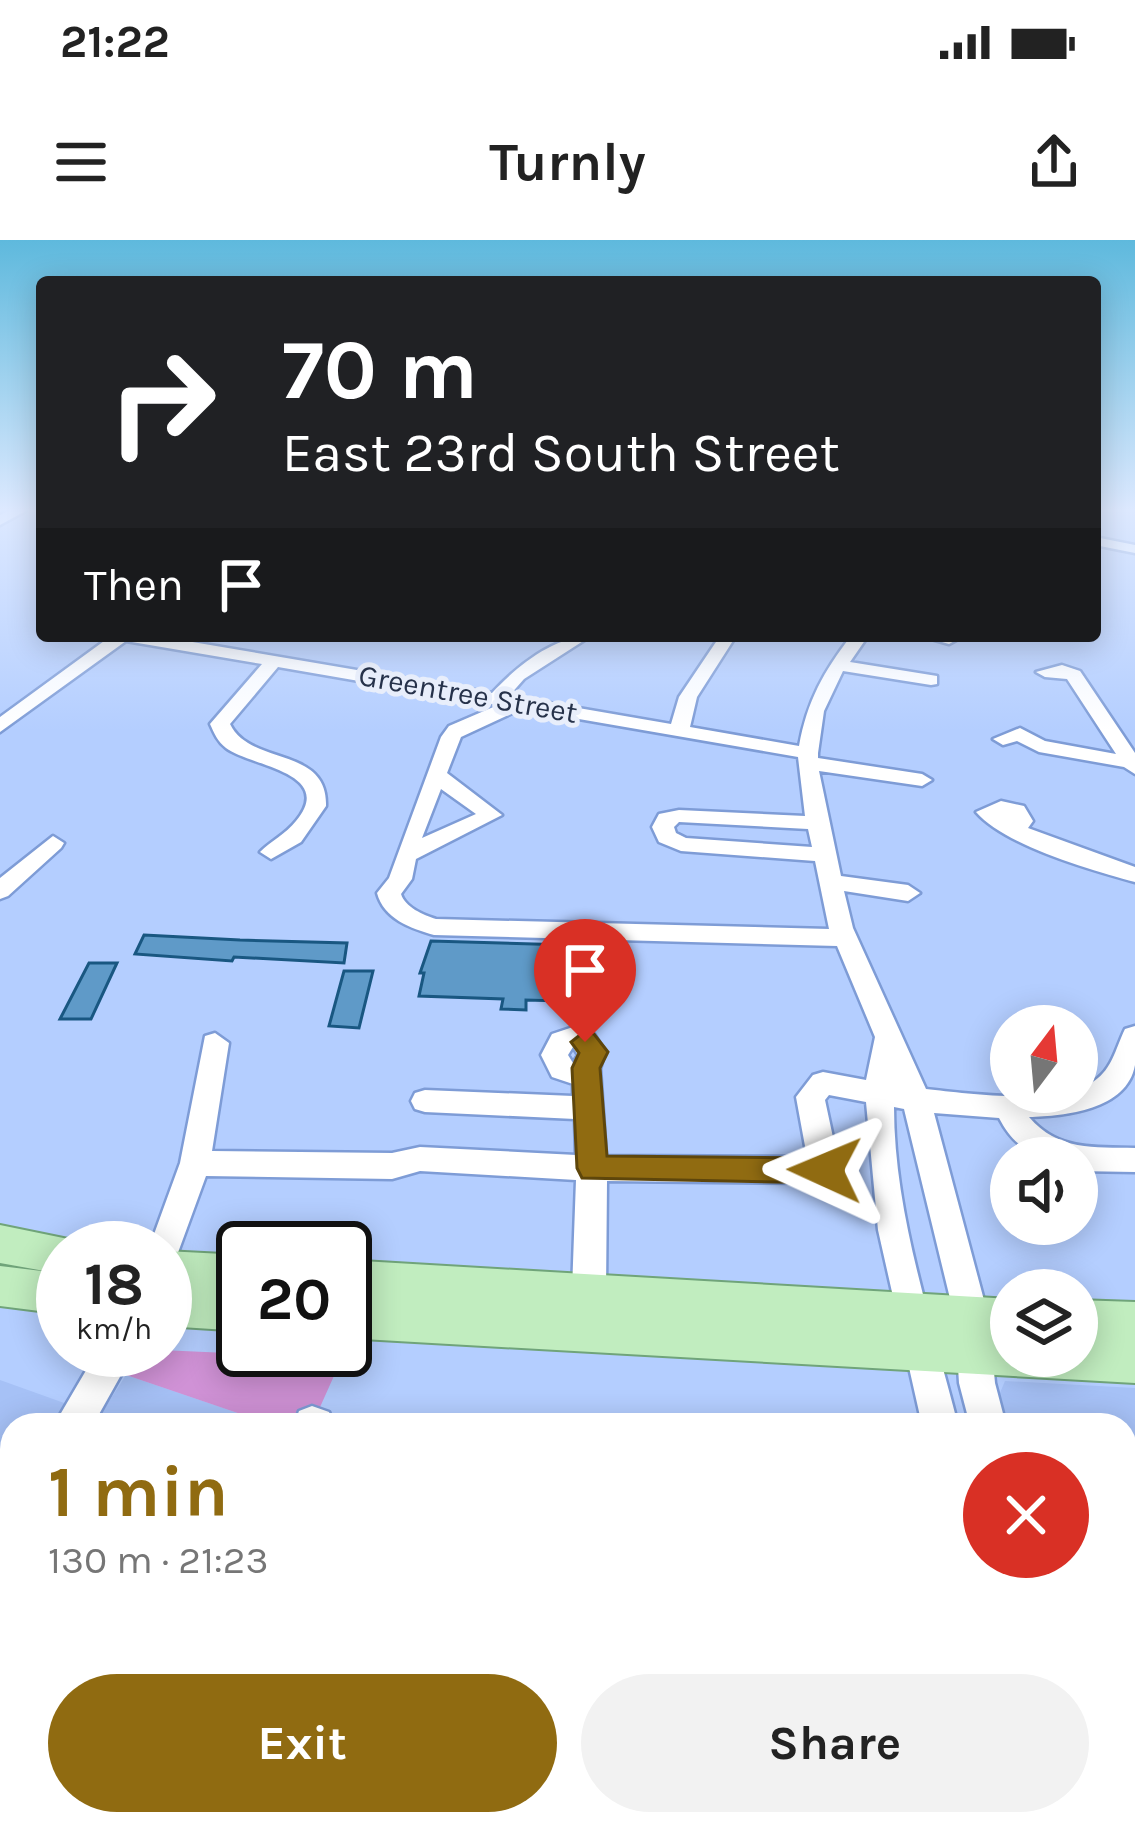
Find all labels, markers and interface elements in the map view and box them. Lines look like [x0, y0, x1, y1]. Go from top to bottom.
text: 21:22 [60, 16, 170, 68]
icon: menu [48, 129, 114, 195]
icon: share [1021, 129, 1087, 195]
text: Turnly [489, 130, 646, 194]
text: 70 m [282, 321, 478, 419]
icon: right [84, 324, 240, 480]
text: East 23rd South Street [282, 421, 840, 485]
icon: arrive [208, 552, 274, 618]
text: Then [84, 559, 184, 611]
street label: Greentree Street [356, 657, 580, 731]
pin [534, 919, 636, 1042]
icon: arrive [552, 937, 618, 1003]
north arrow [990, 1005, 1098, 1113]
map controls [990, 1005, 1098, 1377]
position arrow [762, 1107, 888, 1233]
button: sound [990, 1137, 1098, 1245]
speed limit sign: 20 [216, 1221, 372, 1377]
text: 18 [84, 1249, 144, 1319]
button: layers [990, 1269, 1098, 1377]
text: km/h [76, 1311, 152, 1347]
text: 1 min [48, 1450, 229, 1534]
button: close [963, 1452, 1089, 1578]
text: 130 m · 21:23 [48, 1537, 268, 1583]
button: Exit [48, 1674, 557, 1812]
button: Share [581, 1674, 1089, 1812]

